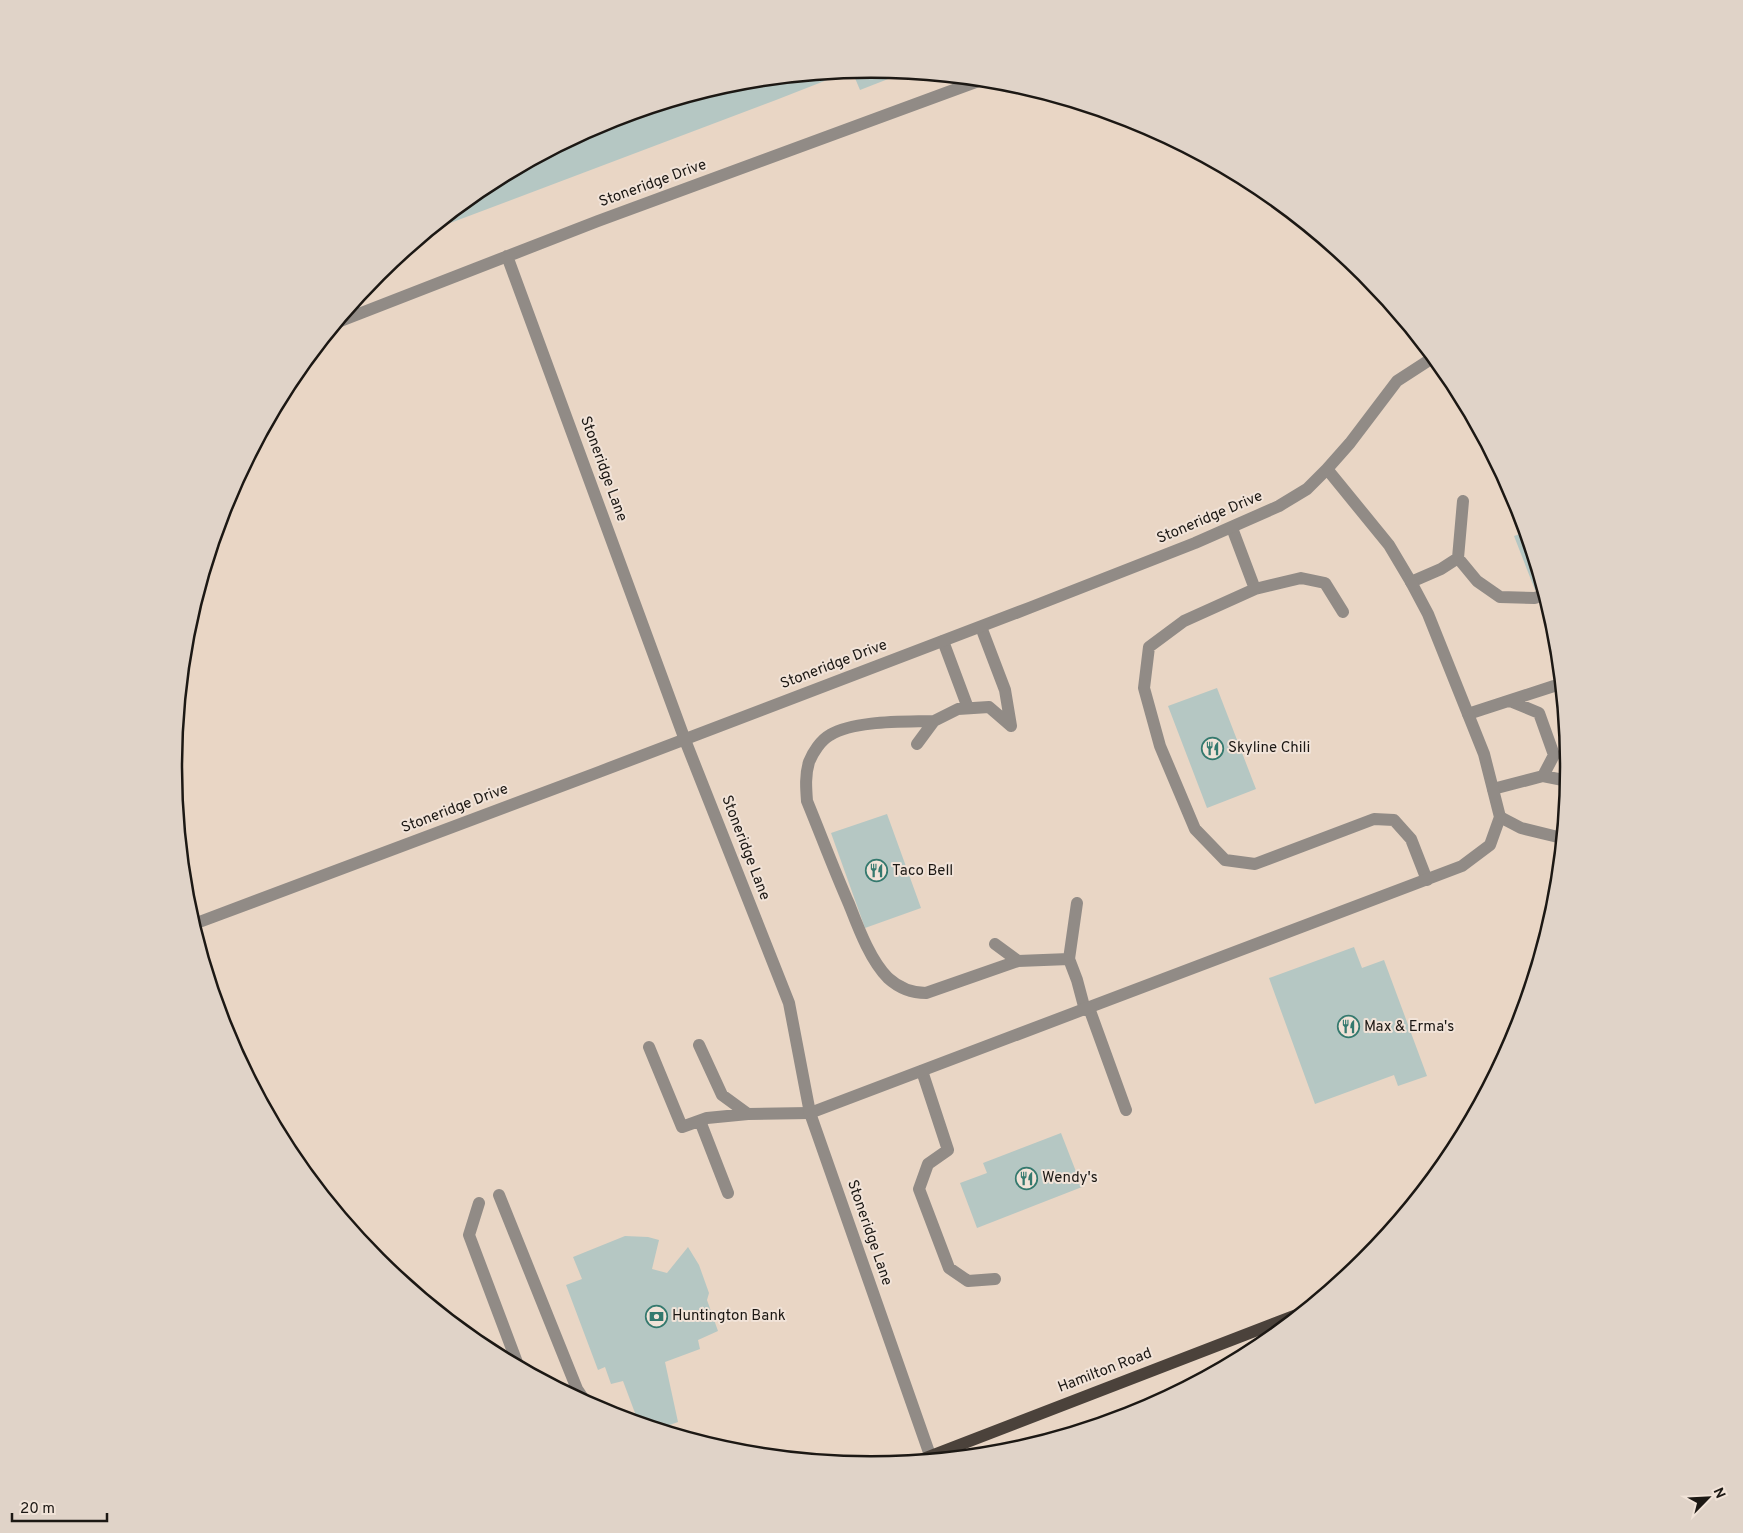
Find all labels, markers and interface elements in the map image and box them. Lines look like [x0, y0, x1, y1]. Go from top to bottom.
street label: Stoneridge Drive [597, 156, 709, 212]
street label: Stoneridge Lane [575, 414, 631, 524]
street label: Stoneridge Drive [1154, 487, 1266, 549]
street label: Stoneridge Drive [778, 636, 890, 694]
restaurant icon: Skyline Chili [1200, 736, 1224, 760]
place label: Skyline Chili [1228, 739, 1310, 758]
street label: Stoneridge Drive [399, 780, 511, 838]
street label: Stoneridge Lane [716, 793, 774, 903]
restaurant icon: Taco Bell [864, 859, 888, 883]
place label: Taco Bell [892, 862, 953, 881]
restaurant icon: Max & Erma's [1336, 1015, 1360, 1039]
place label: Max & Erma's [1364, 1018, 1454, 1037]
restaurant icon: Wendy's [1014, 1166, 1038, 1190]
place label: Wendy's [1042, 1169, 1098, 1188]
street label: Stoneridge Lane [842, 1178, 896, 1288]
bank icon: Huntington Bank [644, 1304, 668, 1328]
place label: Huntington Bank [672, 1307, 786, 1326]
street label: Hamilton Road [1055, 1344, 1155, 1398]
north arrow [1683, 1473, 1733, 1523]
text: N [1709, 1485, 1728, 1501]
scale bar [12, 1490, 108, 1522]
text: 20 m [20, 1500, 55, 1519]

